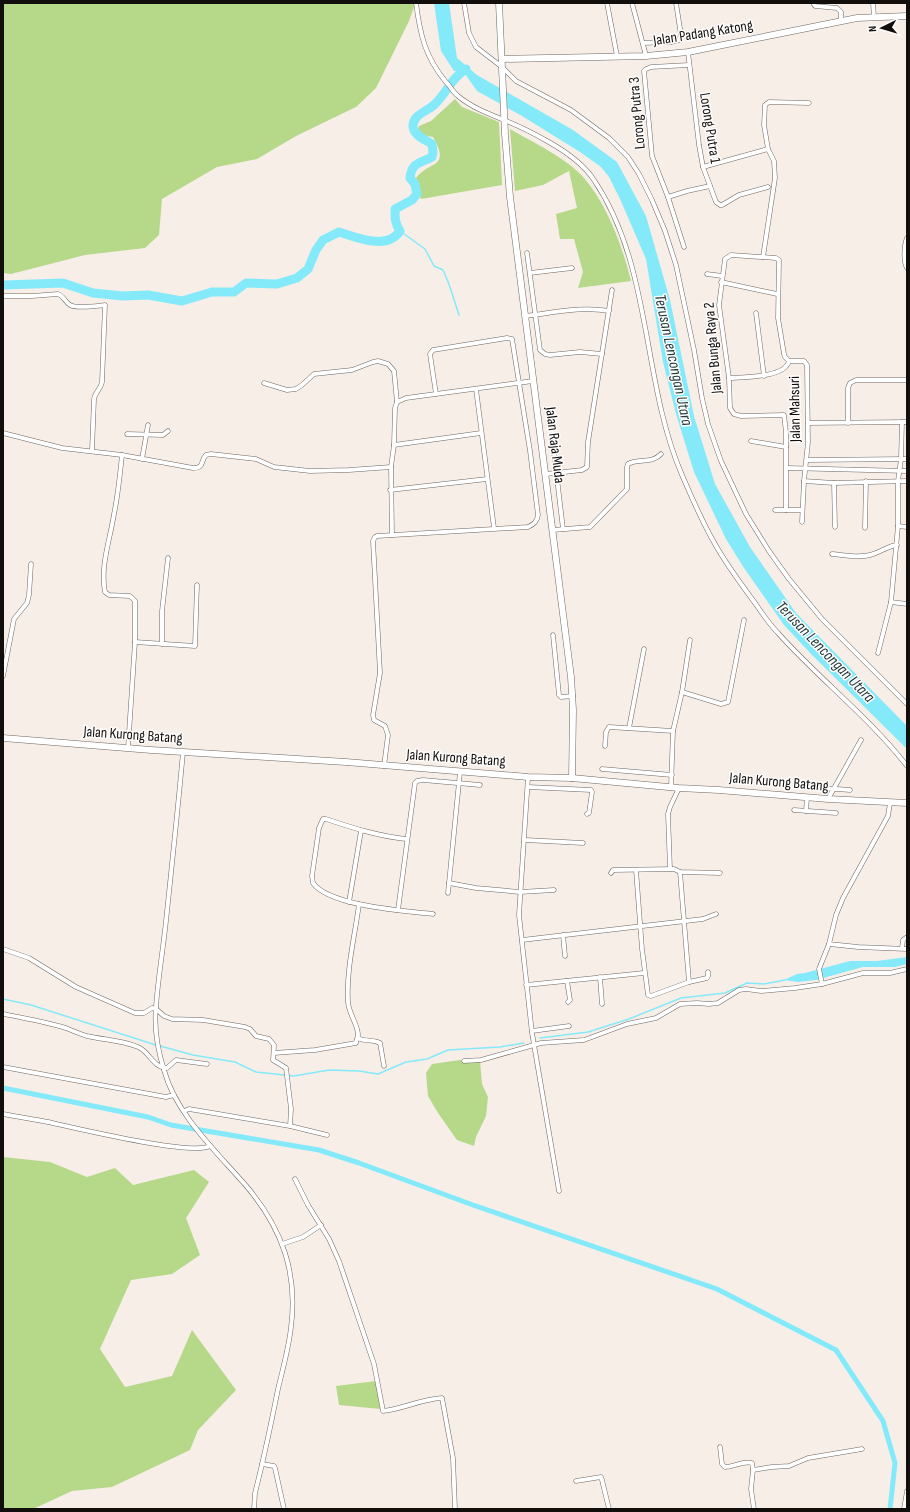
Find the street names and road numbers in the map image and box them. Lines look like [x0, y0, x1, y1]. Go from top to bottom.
street label: Jalan Padang Katong [651, 16, 754, 50]
street label: Lorong Putra 3 [624, 76, 650, 150]
street label: Lorong Putra 1 [695, 91, 725, 165]
street label: Jalan Bunga Raya 2 [700, 301, 727, 396]
street label: Jalan Mahsuri [785, 376, 805, 443]
street label: Jalan Raja Muda [541, 405, 569, 484]
street label: Jalan Kurong Batang [82, 722, 183, 748]
street label: Jalan Kurong Batang [405, 745, 506, 771]
street label: Jalan Kurong Batang [728, 768, 829, 796]

